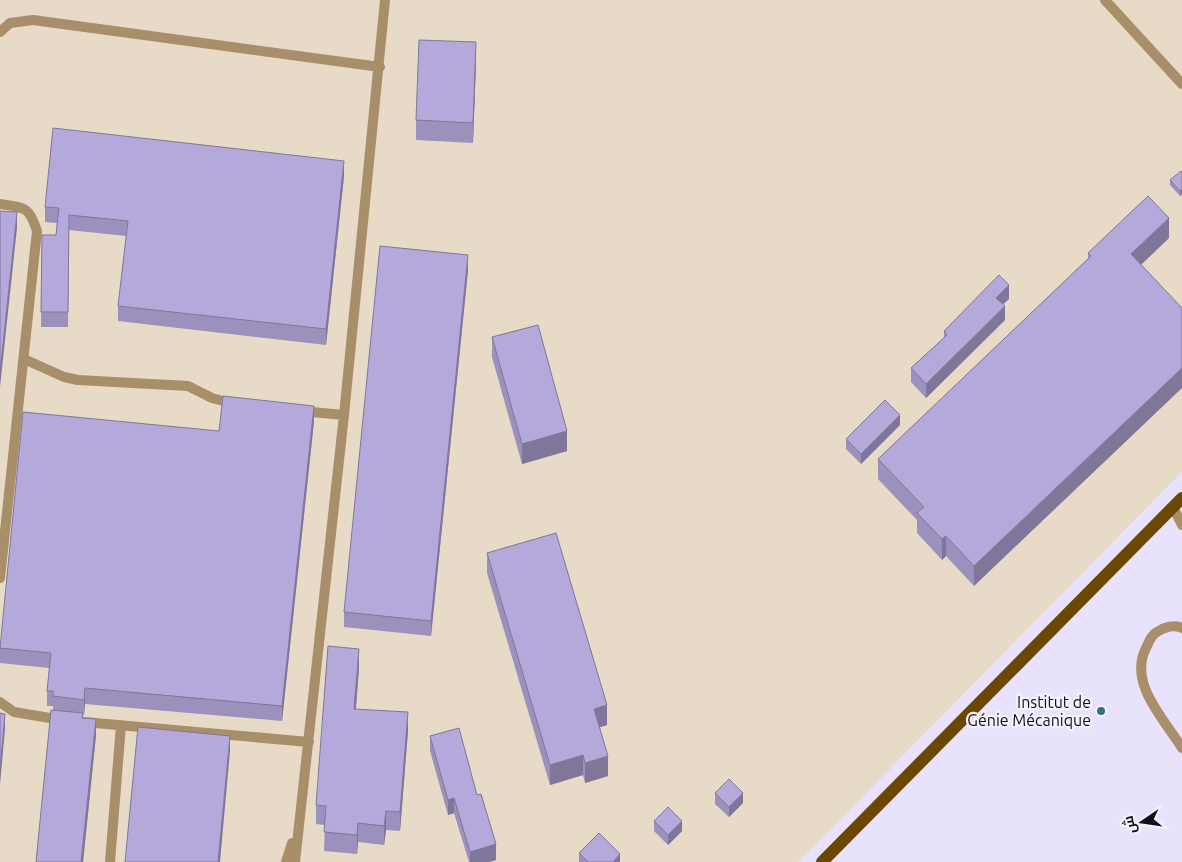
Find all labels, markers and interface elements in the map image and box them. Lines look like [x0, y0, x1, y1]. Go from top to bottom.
place label: Institut de Génie Mécanique [967, 693, 1091, 729]
marker: Institut de Génie Mécanique [1095, 705, 1107, 717]
north arrow [1117, 797, 1167, 847]
text: ش [1120, 814, 1140, 835]

